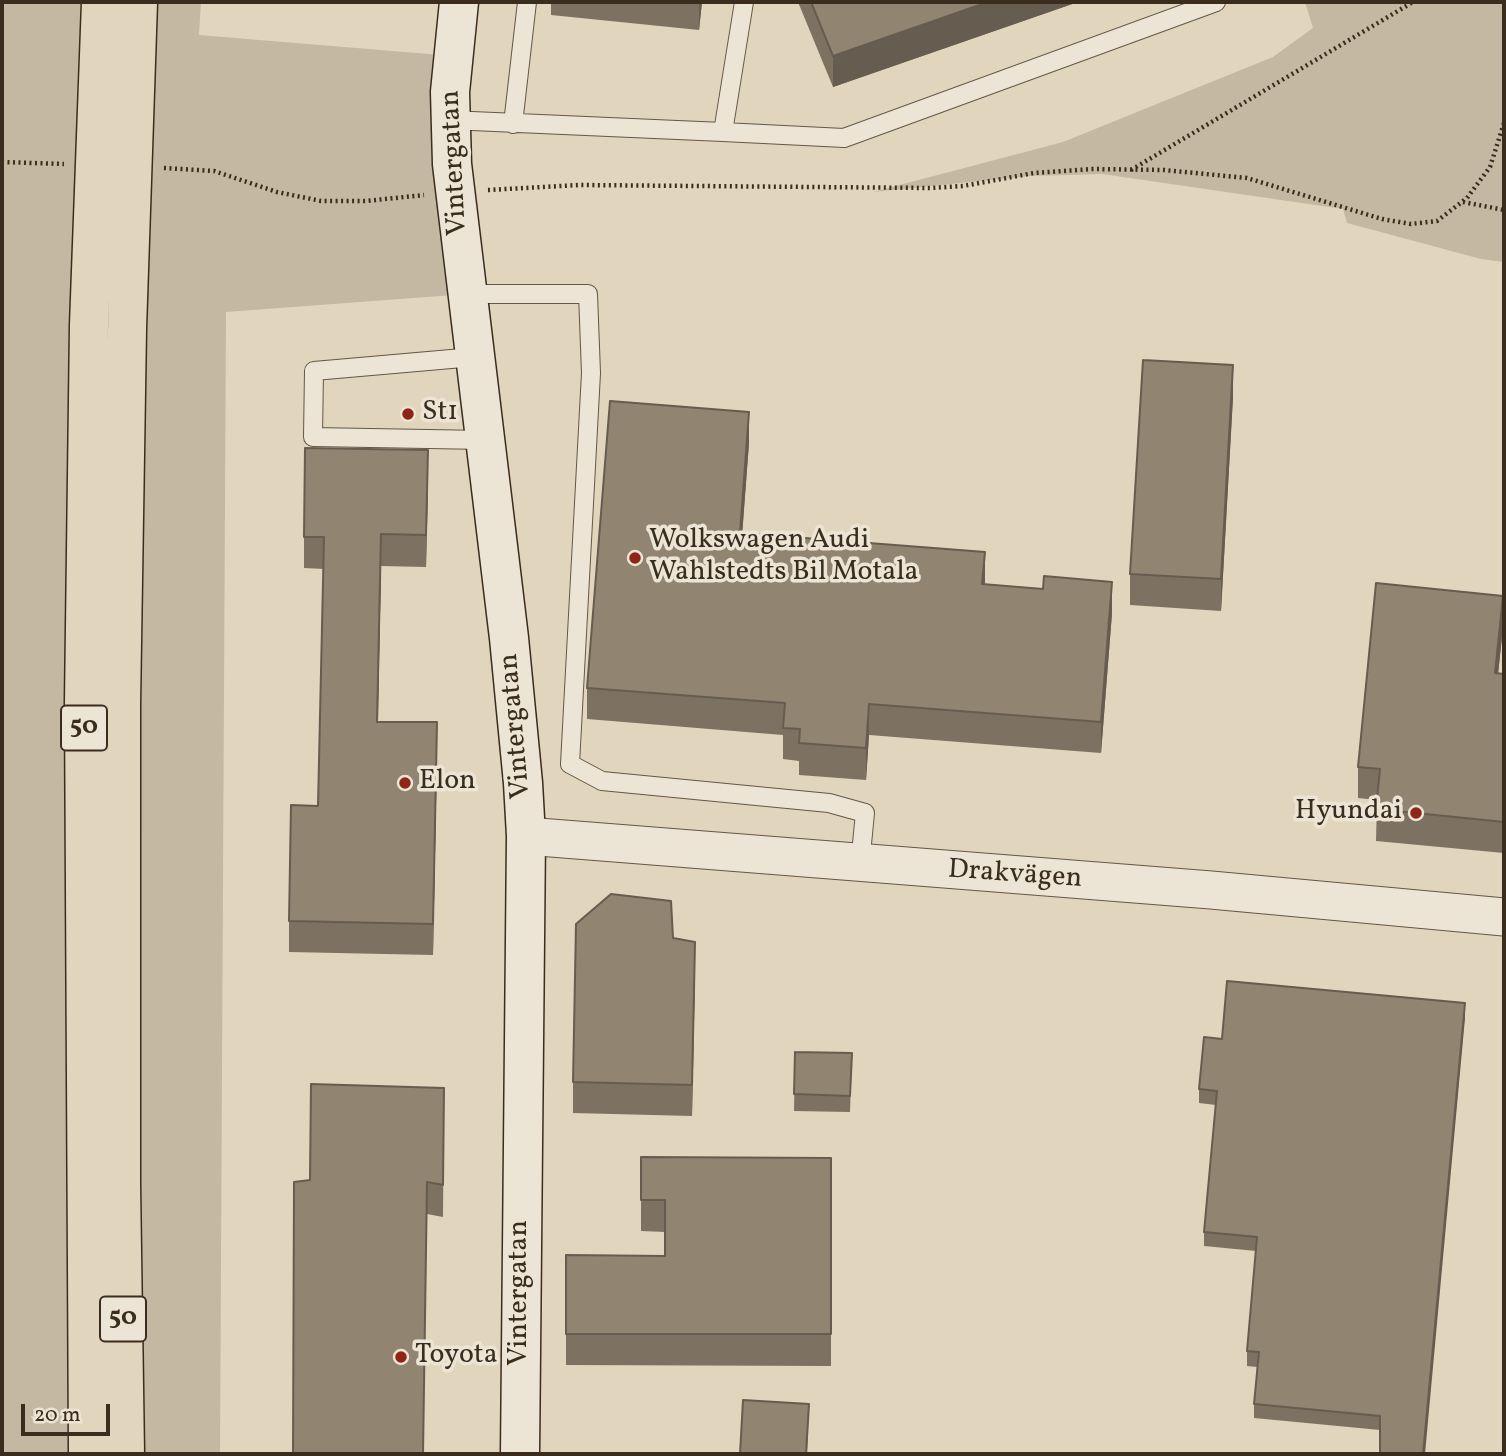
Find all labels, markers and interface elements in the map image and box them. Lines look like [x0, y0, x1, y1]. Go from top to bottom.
street label: Vintergatan [435, 89, 477, 237]
place label: St1 [422, 397, 458, 431]
marker: St1 [400, 406, 416, 422]
place label: Wolkswagen Audi Wahlstedts Bil Motala [649, 525, 918, 591]
marker: Wolkswagen Audi Wahlstedts Bil Motala [627, 550, 643, 566]
street label: Vintergatan [494, 652, 540, 800]
road number: 50 [61, 706, 107, 750]
place label: Elon [419, 766, 476, 800]
marker: Elon [397, 775, 413, 791]
place label: Hyundai [1295, 796, 1402, 830]
marker: Hyundai [1408, 805, 1424, 821]
street label: Drakvägen [947, 855, 1083, 897]
street label: Vintergatan [504, 1220, 538, 1366]
road number: 50 [100, 1296, 146, 1342]
place label: Toyota [415, 1340, 498, 1374]
marker: Toyota [393, 1349, 409, 1365]
scale bar [24, 1390, 114, 1434]
text: 20 m [34, 1401, 80, 1430]

